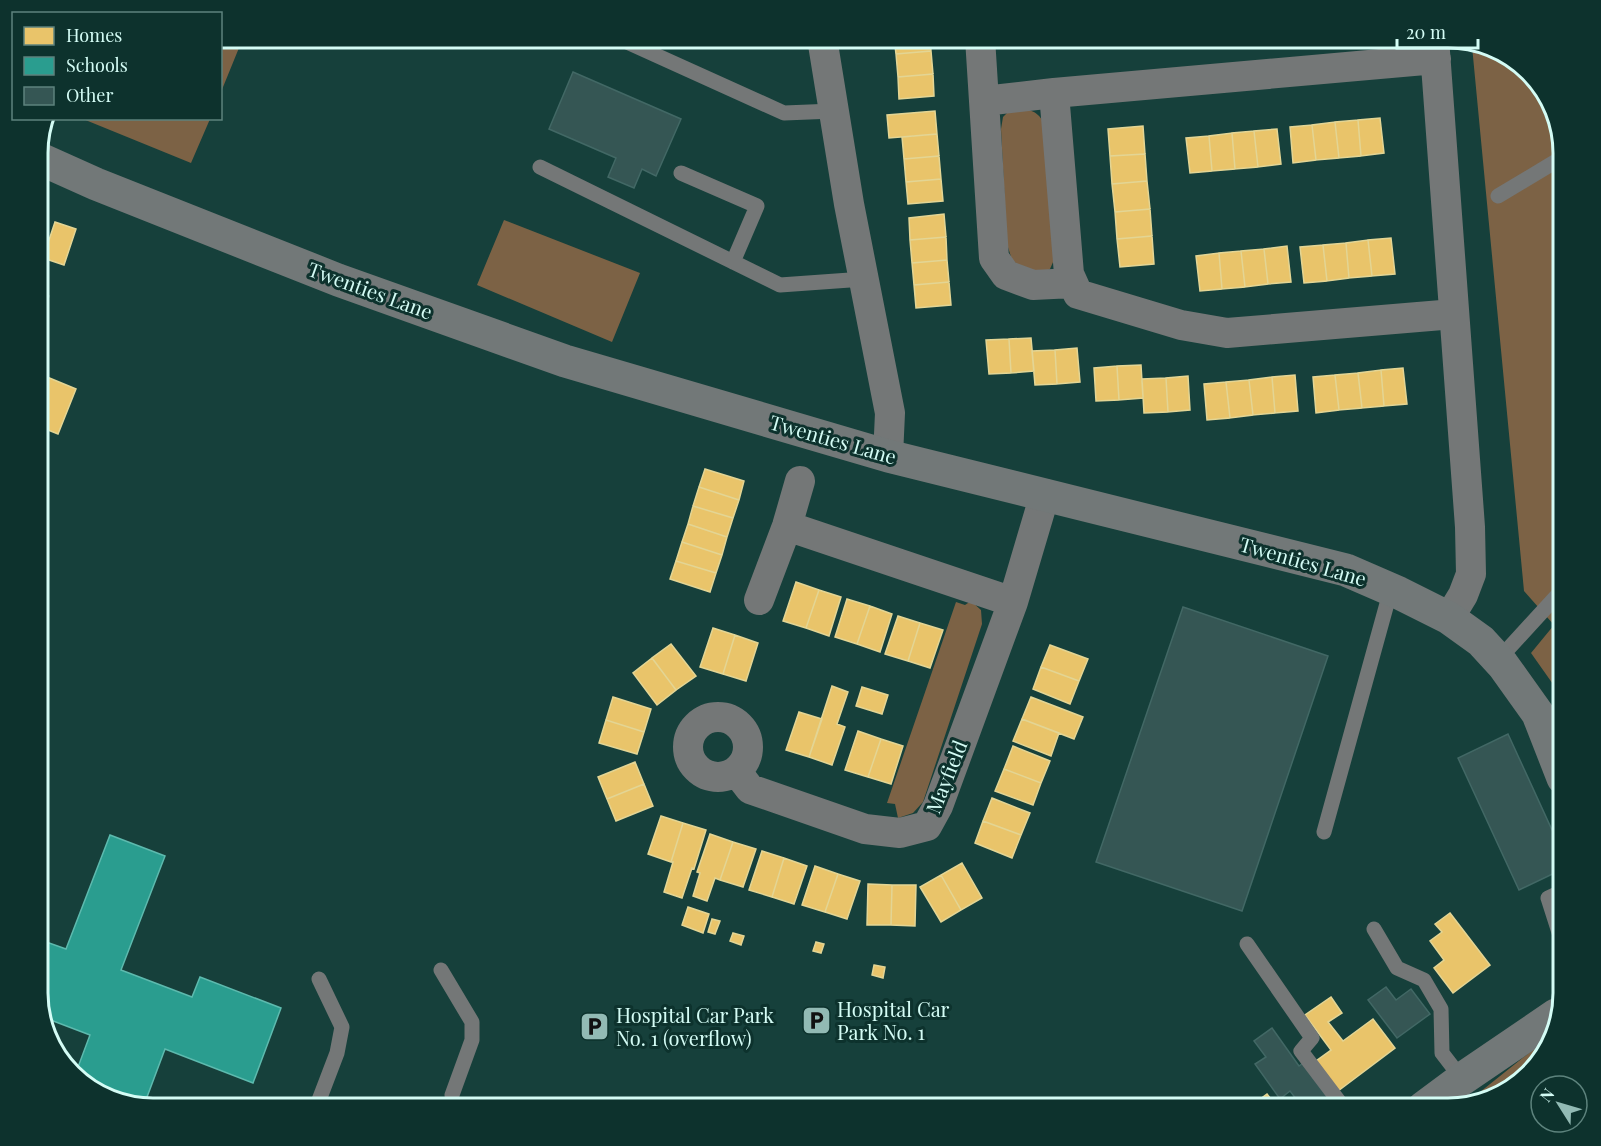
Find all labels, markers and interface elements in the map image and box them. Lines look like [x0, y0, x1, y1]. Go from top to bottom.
legend [12, 12, 222, 120]
scale bar [1397, 12, 1478, 50]
text: 20 m [1406, 20, 1446, 44]
text: Homes [66, 23, 122, 47]
text: Schools [66, 53, 128, 77]
text: Other [66, 83, 113, 107]
street label: Twenties Lane [305, 255, 436, 325]
street label: Twenties Lane [767, 408, 900, 470]
street label: Twenties Lane [1237, 530, 1370, 592]
street label: Mayfield [919, 735, 973, 817]
place label: Hospital Car Park No. 1 [837, 995, 950, 1045]
place label: Hospital Car Park No. 1 (overflow) [616, 1001, 774, 1051]
parking icon: Hospital Car Park No. 1 [800, 1005, 832, 1037]
parking icon: Hospital Car Park No. 1 (overflow) [579, 1011, 611, 1043]
north arrow [1529, 1074, 1589, 1134]
text: N [1535, 1083, 1559, 1106]

